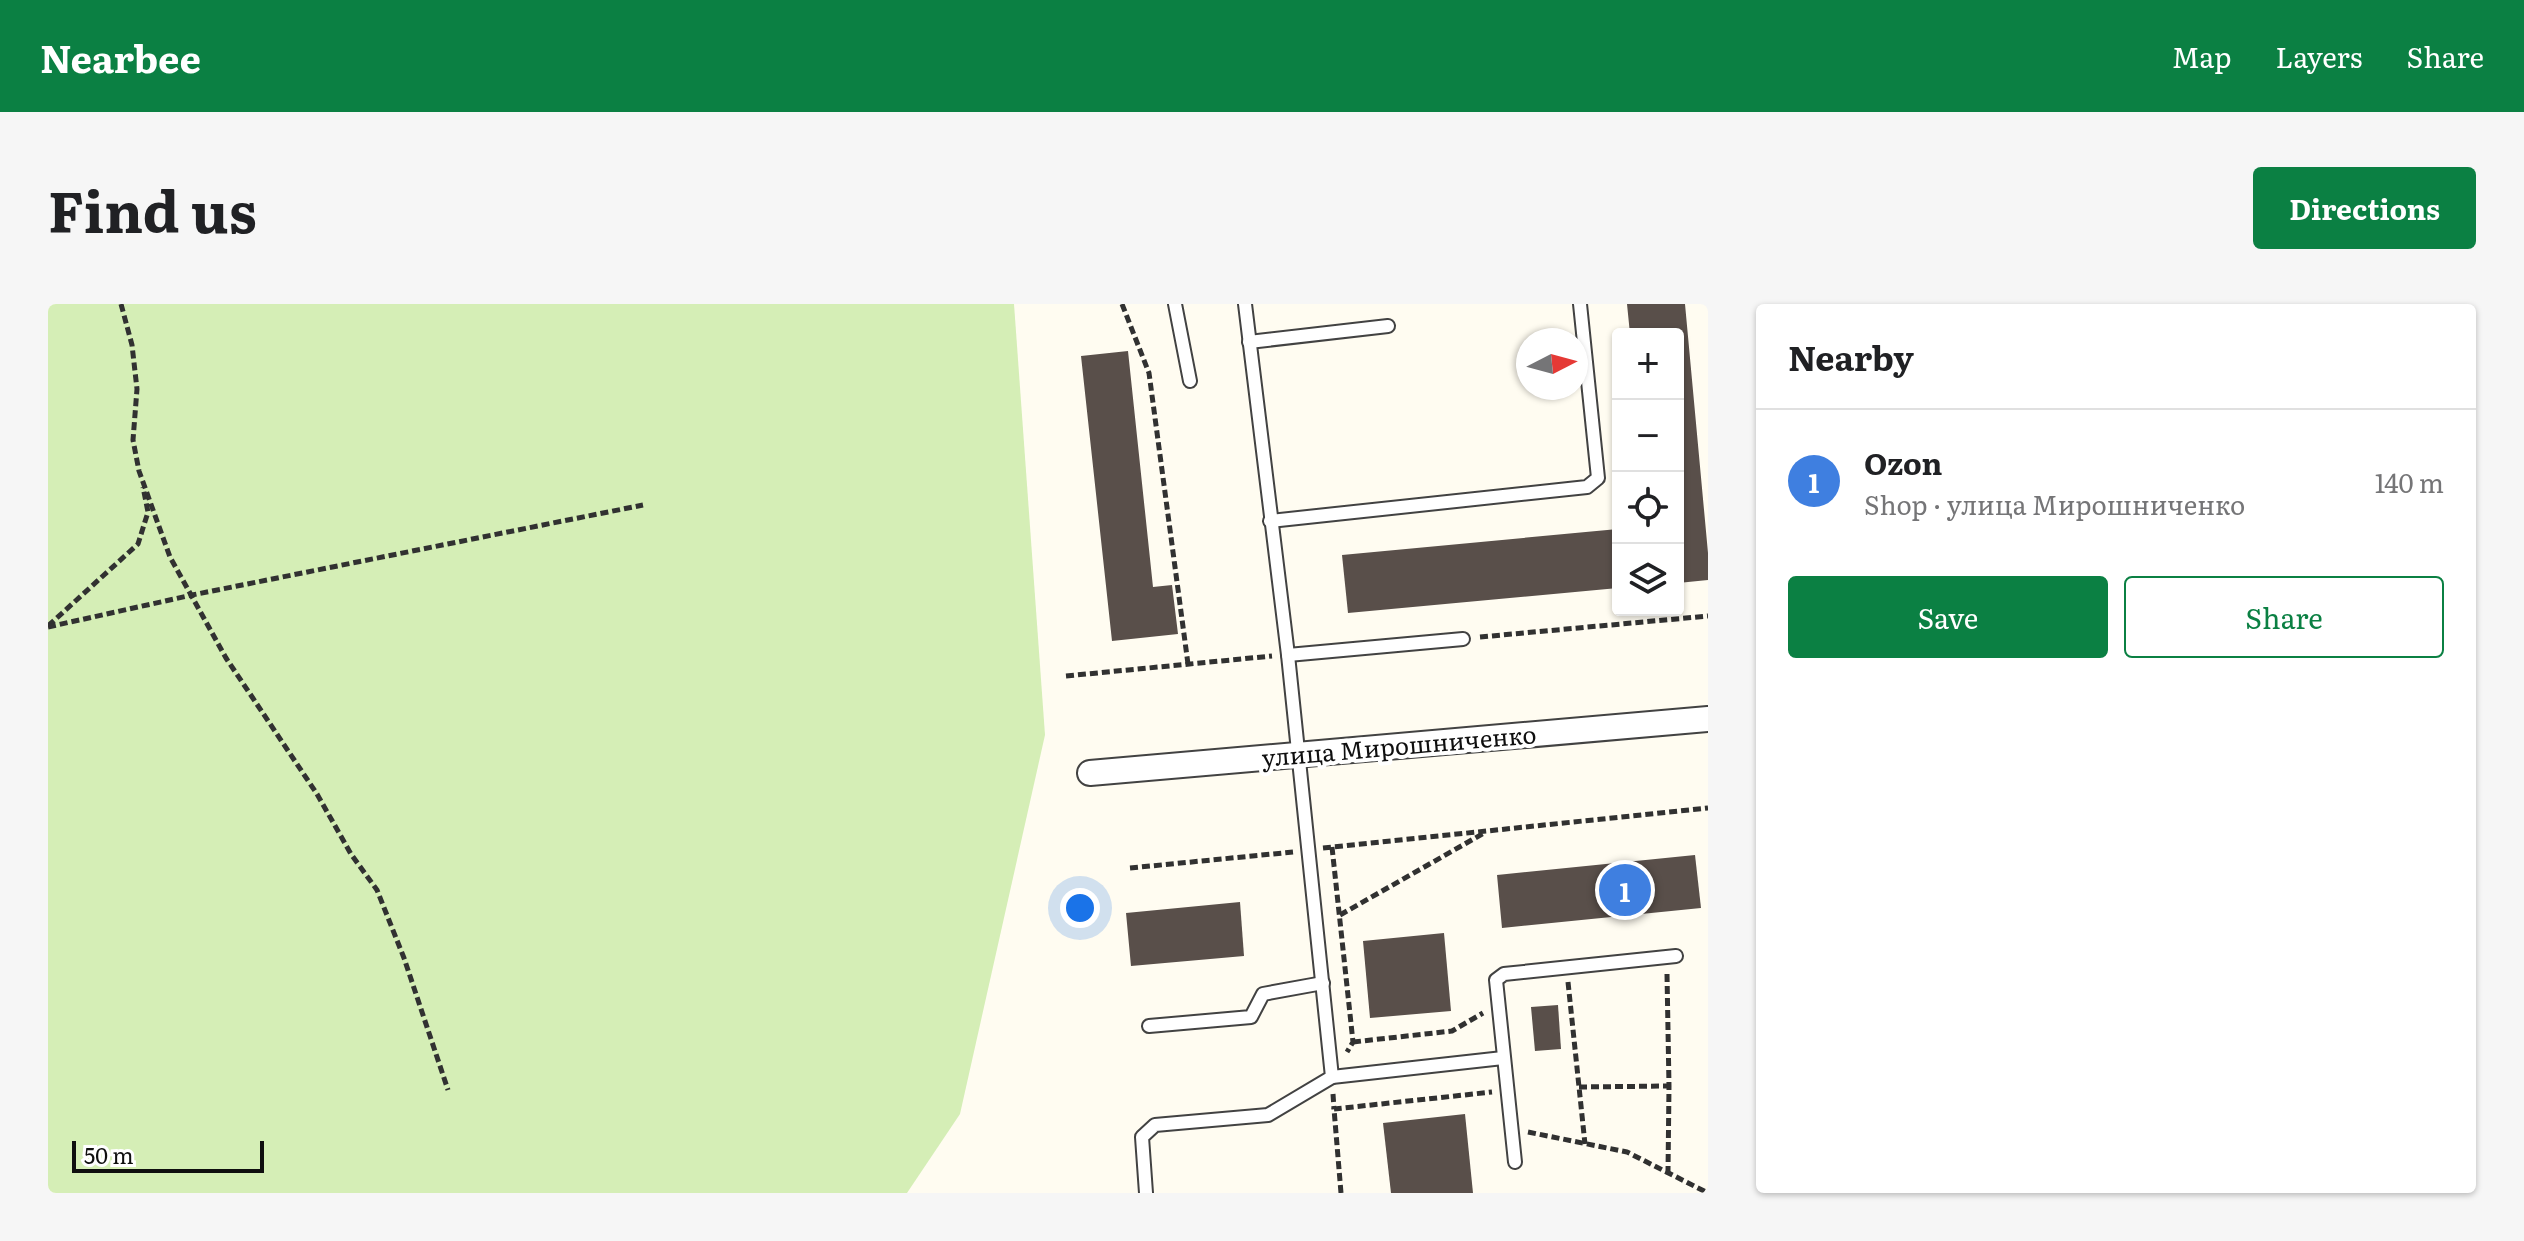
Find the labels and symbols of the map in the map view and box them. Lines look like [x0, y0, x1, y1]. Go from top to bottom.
north arrow [1516, 328, 1588, 400]
street label: улица Мирошниченко [1260, 715, 1538, 774]
pin: 1 [1599, 860, 1651, 920]
your location [1060, 888, 1100, 928]
scale bar [72, 1137, 264, 1173]

